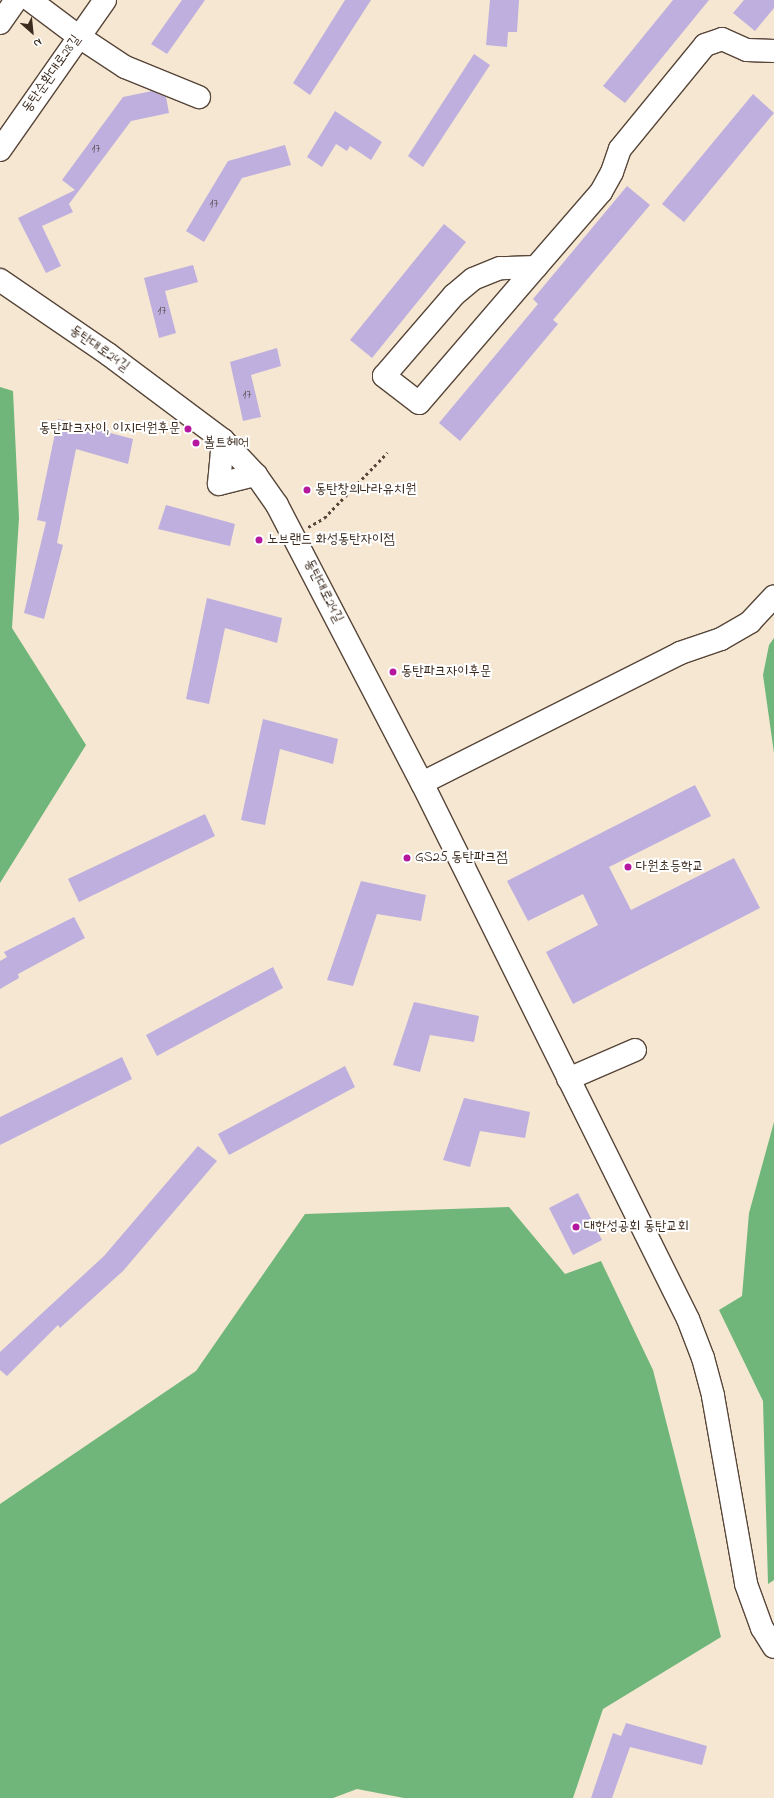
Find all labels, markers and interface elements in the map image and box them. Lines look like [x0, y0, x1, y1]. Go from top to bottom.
north arrow [12, 12, 52, 52]
street label: 동탄순환대로28길 [19, 32, 85, 116]
text: N [31, 34, 44, 52]
house number: 17 [92, 143, 100, 157]
house number: 17 [210, 198, 218, 212]
house number: 17 [158, 305, 166, 319]
street label: 동탄대로24길 [66, 322, 132, 376]
house number: 17 [243, 389, 251, 403]
place label: 동탄파크자이, 이지더원후문 [39, 421, 180, 437]
marker: 동탄파크자이, 이지더원후문 [183, 424, 193, 434]
place label: 볼트헤어 [204, 435, 249, 451]
marker: 볼트헤어 [191, 438, 201, 448]
place label: 동탄창의나라유치원 [315, 482, 416, 498]
marker: 동탄창의나라유치원 [302, 485, 312, 495]
place label: 노브랜드 화성동탄자이점 [267, 532, 394, 548]
marker: 노브랜드 화성동탄자이점 [254, 535, 264, 545]
street label: 동탄대로24길 [300, 556, 346, 626]
place label: 동탄파크자이후문 [401, 664, 491, 680]
marker: 동탄파크자이후문 [388, 667, 398, 677]
place label: GS25 동탄파크점 [415, 850, 508, 866]
marker: GS25 동탄파크점 [402, 853, 412, 863]
place label: 다원초등학교 [636, 859, 704, 875]
marker: 다원초등학교 [623, 862, 633, 872]
place label: 대한성공회 동탄교회 [584, 1219, 689, 1235]
marker: 대한성공회 동탄교회 [571, 1222, 581, 1232]

